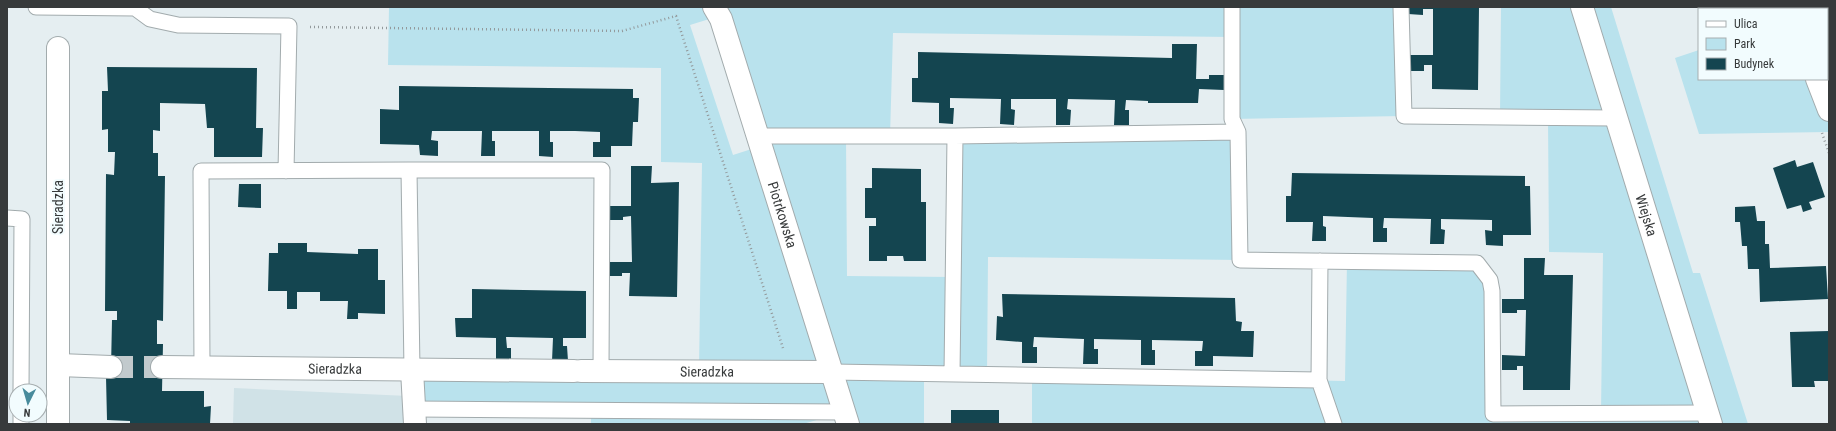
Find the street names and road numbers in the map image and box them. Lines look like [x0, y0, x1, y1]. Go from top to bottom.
street label: Sieradzka [50, 180, 66, 234]
street label: Piotrkowska [765, 180, 800, 250]
street label: Wiejska [1632, 192, 1660, 238]
street label: Sieradzka [308, 360, 362, 377]
street label: Sieradzka [680, 363, 734, 380]

